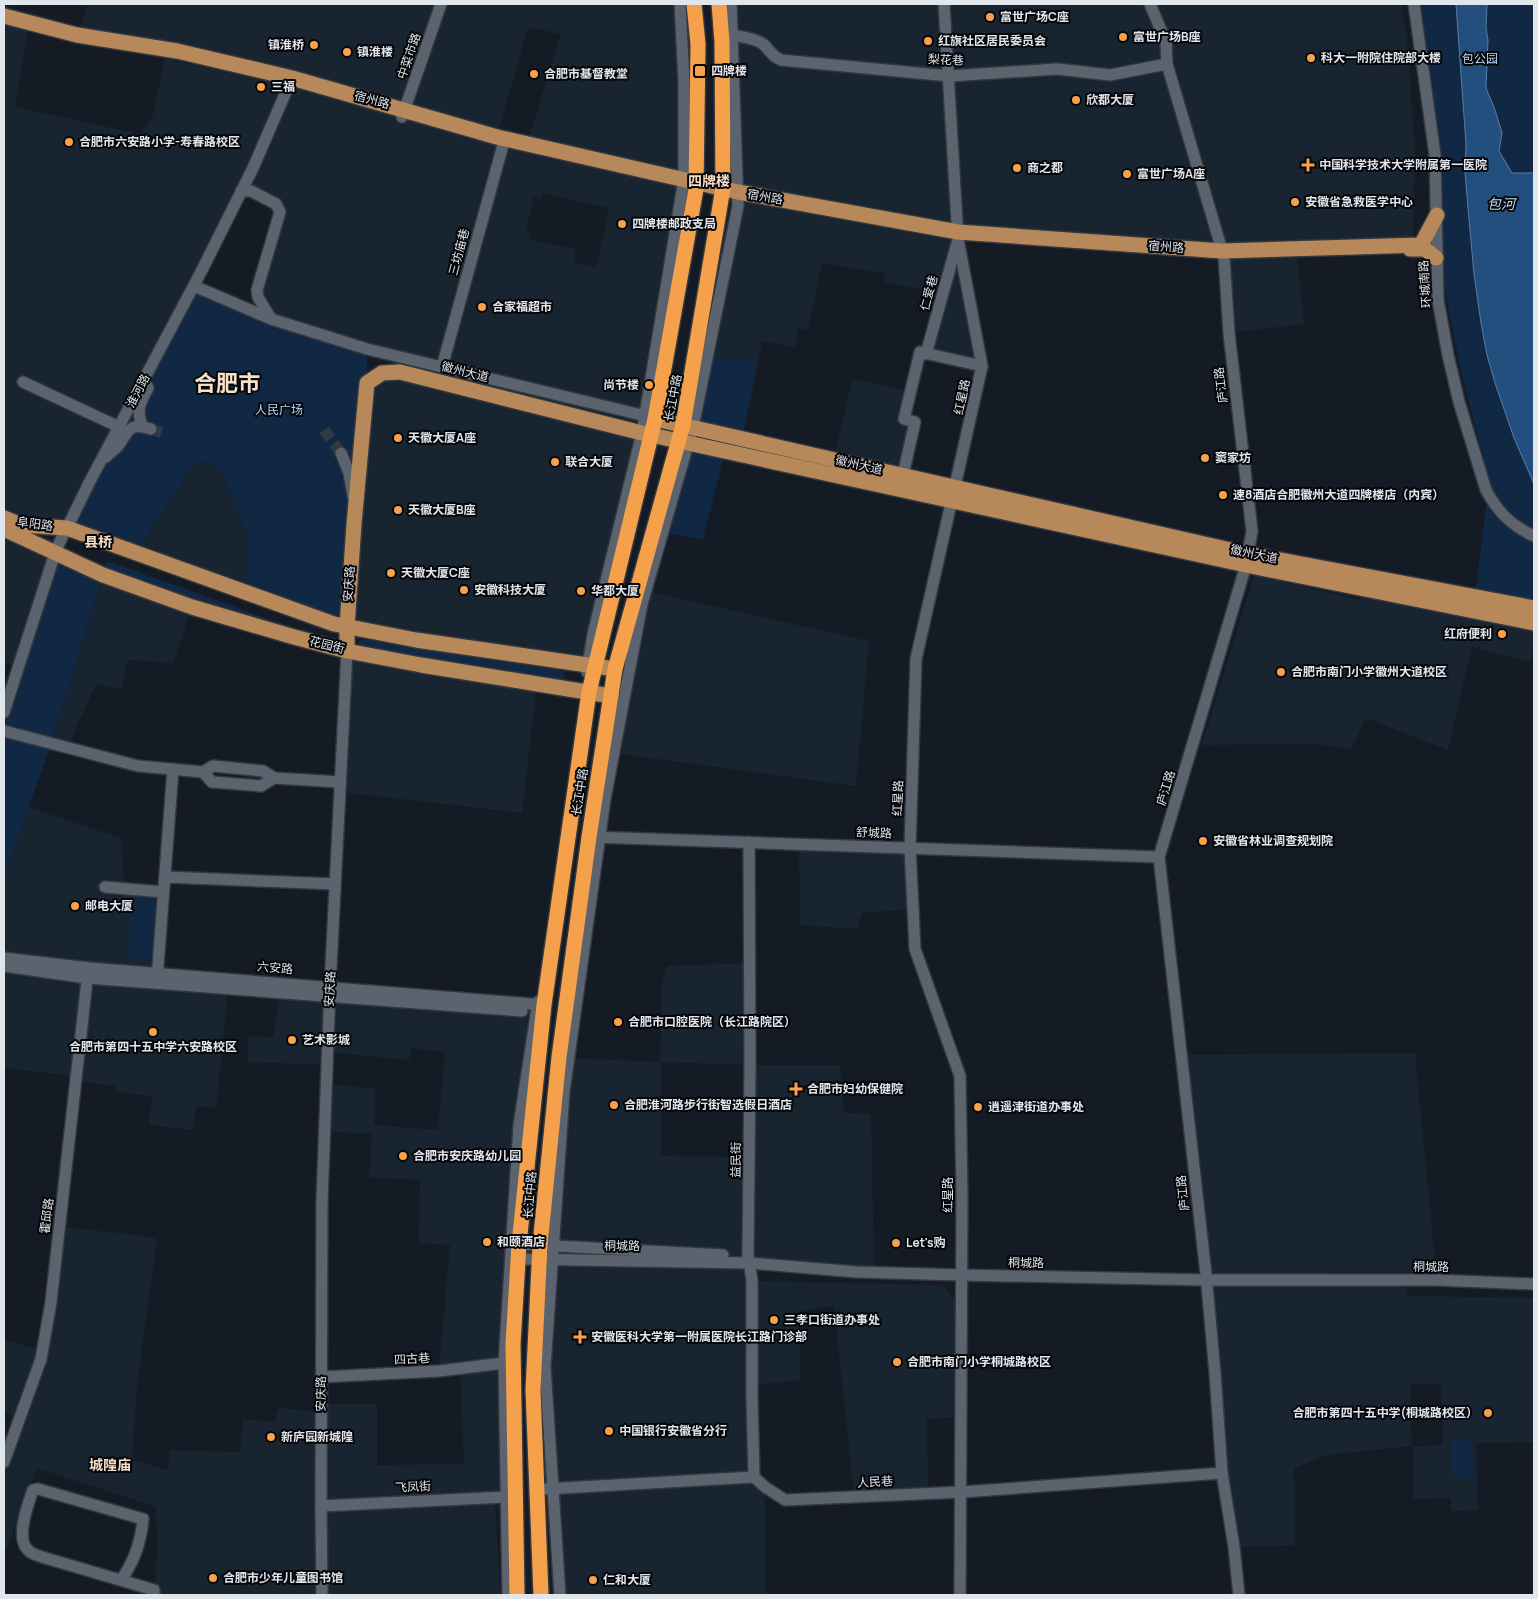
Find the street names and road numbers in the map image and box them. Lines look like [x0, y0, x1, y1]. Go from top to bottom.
street label: 中菜市路 [393, 30, 424, 81]
street label: 梨花巷 [928, 50, 964, 69]
street label: 宿州路 [353, 87, 392, 112]
street label: 宿州路 [746, 185, 784, 208]
street label: 三坊庙巷 [444, 226, 473, 277]
street label: 宿州路 [1147, 237, 1185, 256]
street label: 环城南路 [1414, 259, 1435, 309]
street label: 仁爱巷 [916, 273, 941, 312]
street label: 徽州大道 [440, 357, 490, 386]
street label: 庐江路 [1210, 366, 1231, 404]
street label: 淮河路 [122, 371, 154, 411]
street label: 长江中路 [660, 373, 685, 423]
street label: 红星路 [949, 378, 974, 416]
street label: 徽州大道 [834, 451, 884, 478]
street label: 阜阳路 [16, 513, 54, 534]
street label: 徽州大道 [1229, 540, 1279, 567]
street label: 安庆路 [339, 565, 358, 603]
street label: 花园街 [308, 632, 347, 657]
street label: 长江中路 [567, 767, 592, 817]
street label: 庐江路 [1152, 768, 1179, 808]
street label: 红星路 [888, 780, 907, 816]
street label: 舒城路 [856, 823, 892, 842]
street label: 六安路 [256, 957, 294, 978]
street label: 安庆路 [320, 971, 339, 1007]
street label: 益民街 [727, 1142, 744, 1178]
street label: 长江中路 [519, 1170, 540, 1220]
street label: 庐江路 [1172, 1174, 1193, 1212]
street label: 红星路 [939, 1177, 956, 1213]
street label: 霍邱路 [36, 1197, 57, 1235]
street label: 桐城路 [604, 1237, 640, 1254]
street label: 桐城路 [1008, 1254, 1044, 1271]
street label: 桐城路 [1413, 1258, 1449, 1275]
street label: 四古巷 [394, 1349, 430, 1368]
street label: 安庆路 [312, 1376, 329, 1412]
street label: 人民巷 [857, 1472, 893, 1491]
street label: 飞凤街 [395, 1477, 431, 1496]

